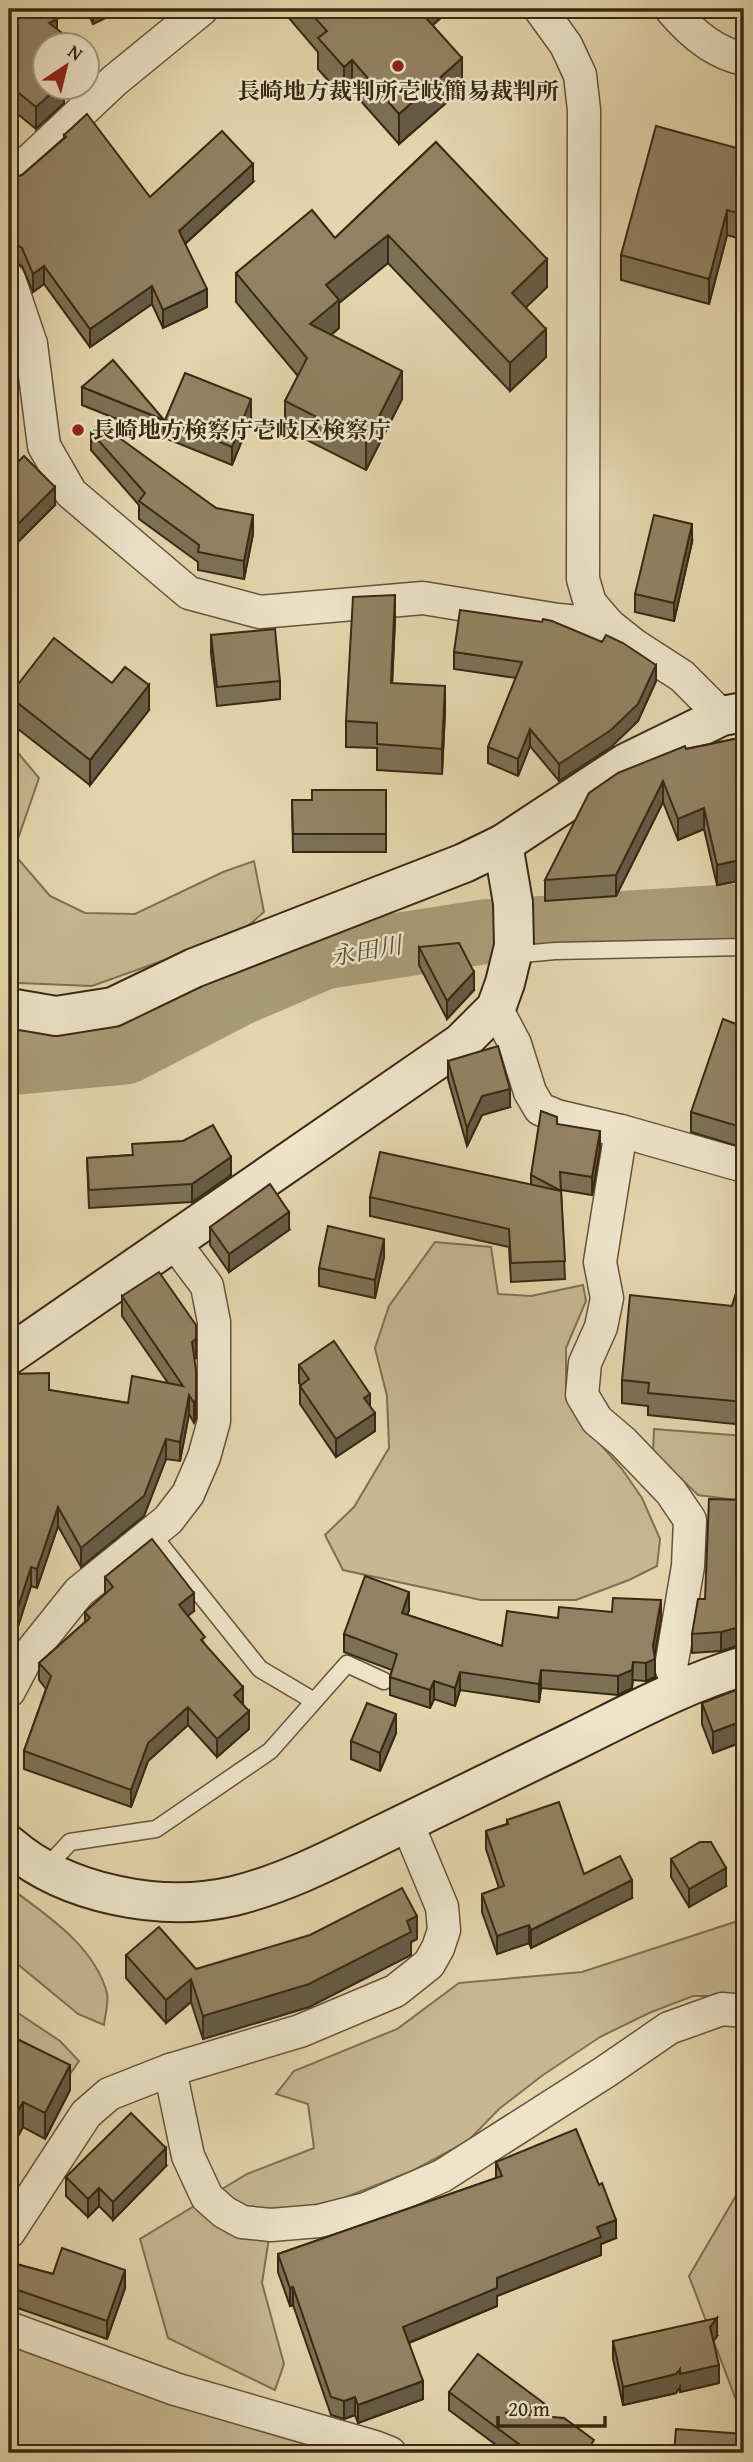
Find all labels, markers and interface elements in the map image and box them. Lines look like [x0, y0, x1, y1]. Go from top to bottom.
north arrow [32, 32, 102, 102]
text: N [63, 37, 89, 67]
marker: 長崎地方裁判所壱岐簡易裁判所 [390, 58, 406, 74]
place label: 長崎地方裁判所壱岐簡易裁判所 [237, 74, 559, 107]
place label: 長崎地方検察庁壱岐区検察庁 [92, 413, 391, 446]
marker: 長崎地方検察庁壱岐区検察庁 [70, 422, 86, 438]
water label: 永田川 [327, 927, 407, 974]
scale bar [498, 2385, 604, 2429]
text: 20 m [508, 2393, 550, 2424]

